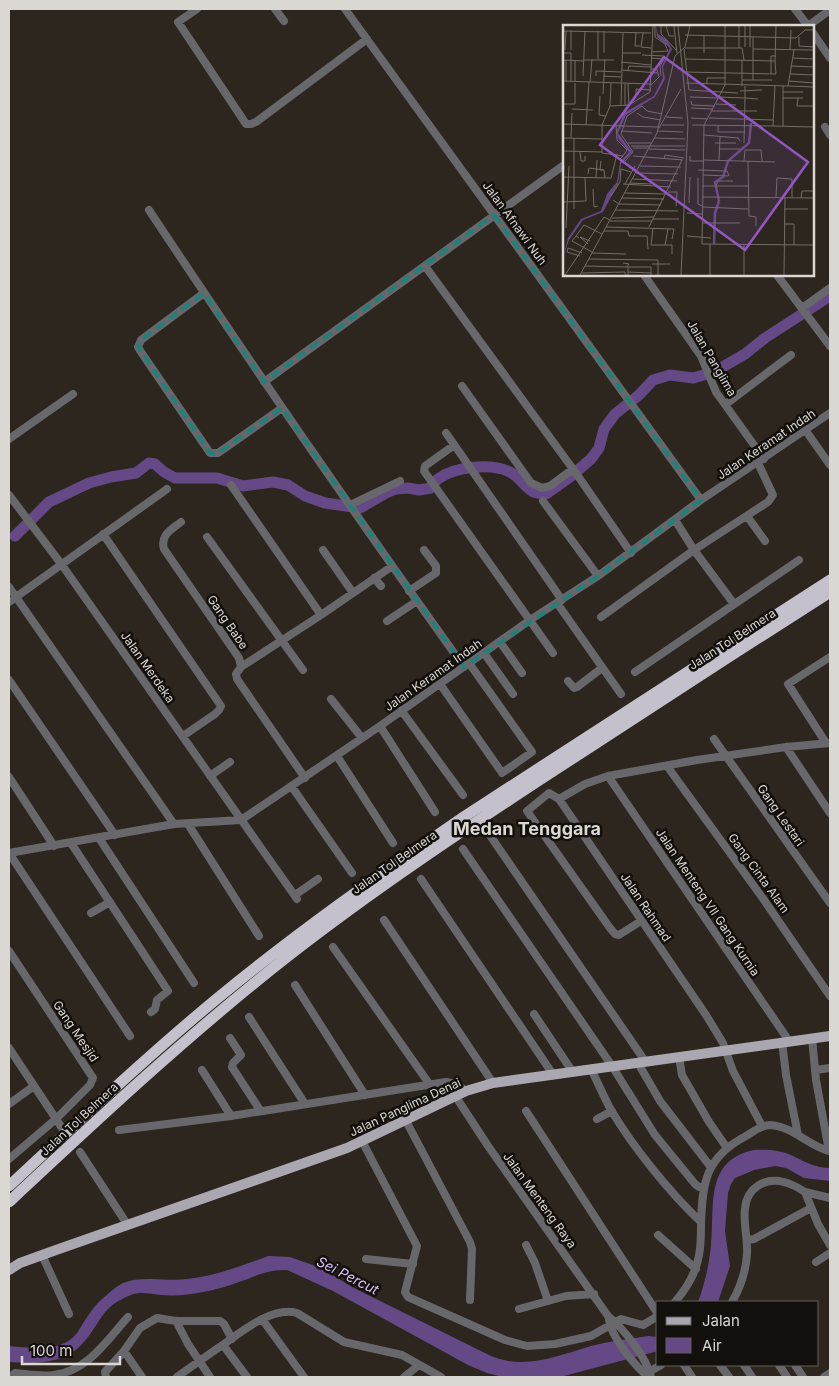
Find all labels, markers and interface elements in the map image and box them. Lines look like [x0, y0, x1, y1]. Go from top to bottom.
inset map [563, 25, 814, 276]
street label: Jalan Afnawi Nuh [480, 178, 550, 268]
street label: Jalan Panglima [684, 317, 740, 399]
street label: Jalan Keramat Indah [714, 405, 818, 483]
street label: Gang Babe [204, 592, 252, 652]
street label: Jalan Tol Belmera [686, 605, 778, 673]
street label: Jalan Merdeka [118, 628, 178, 706]
street label: Jalan Keramat Indah [381, 636, 485, 714]
street label: Gang Lestari [754, 781, 808, 849]
district label: Medan Tenggara [453, 818, 601, 839]
street label: Jalan Menteng VII Gang Kurnia [653, 825, 763, 979]
street label: Jalan Tol Belmera [349, 827, 439, 897]
street label: Gang Cinta Alam [725, 830, 793, 916]
street label: Jalan Rahmad [617, 870, 675, 944]
street label: Gang Mesjid [50, 997, 102, 1065]
street label: Jalan Panglima Denai [347, 1075, 463, 1139]
street label: Jalan Tol Belmera [37, 1079, 121, 1159]
street label: Jalan Menteng Raya [500, 1149, 580, 1251]
water label: Sei Percut [314, 1252, 382, 1298]
legend [656, 1301, 819, 1366]
text: Jalan [702, 1311, 740, 1330]
scale bar [22, 1334, 120, 1366]
text: Air [702, 1336, 722, 1355]
text: 100 m [30, 1341, 72, 1360]

